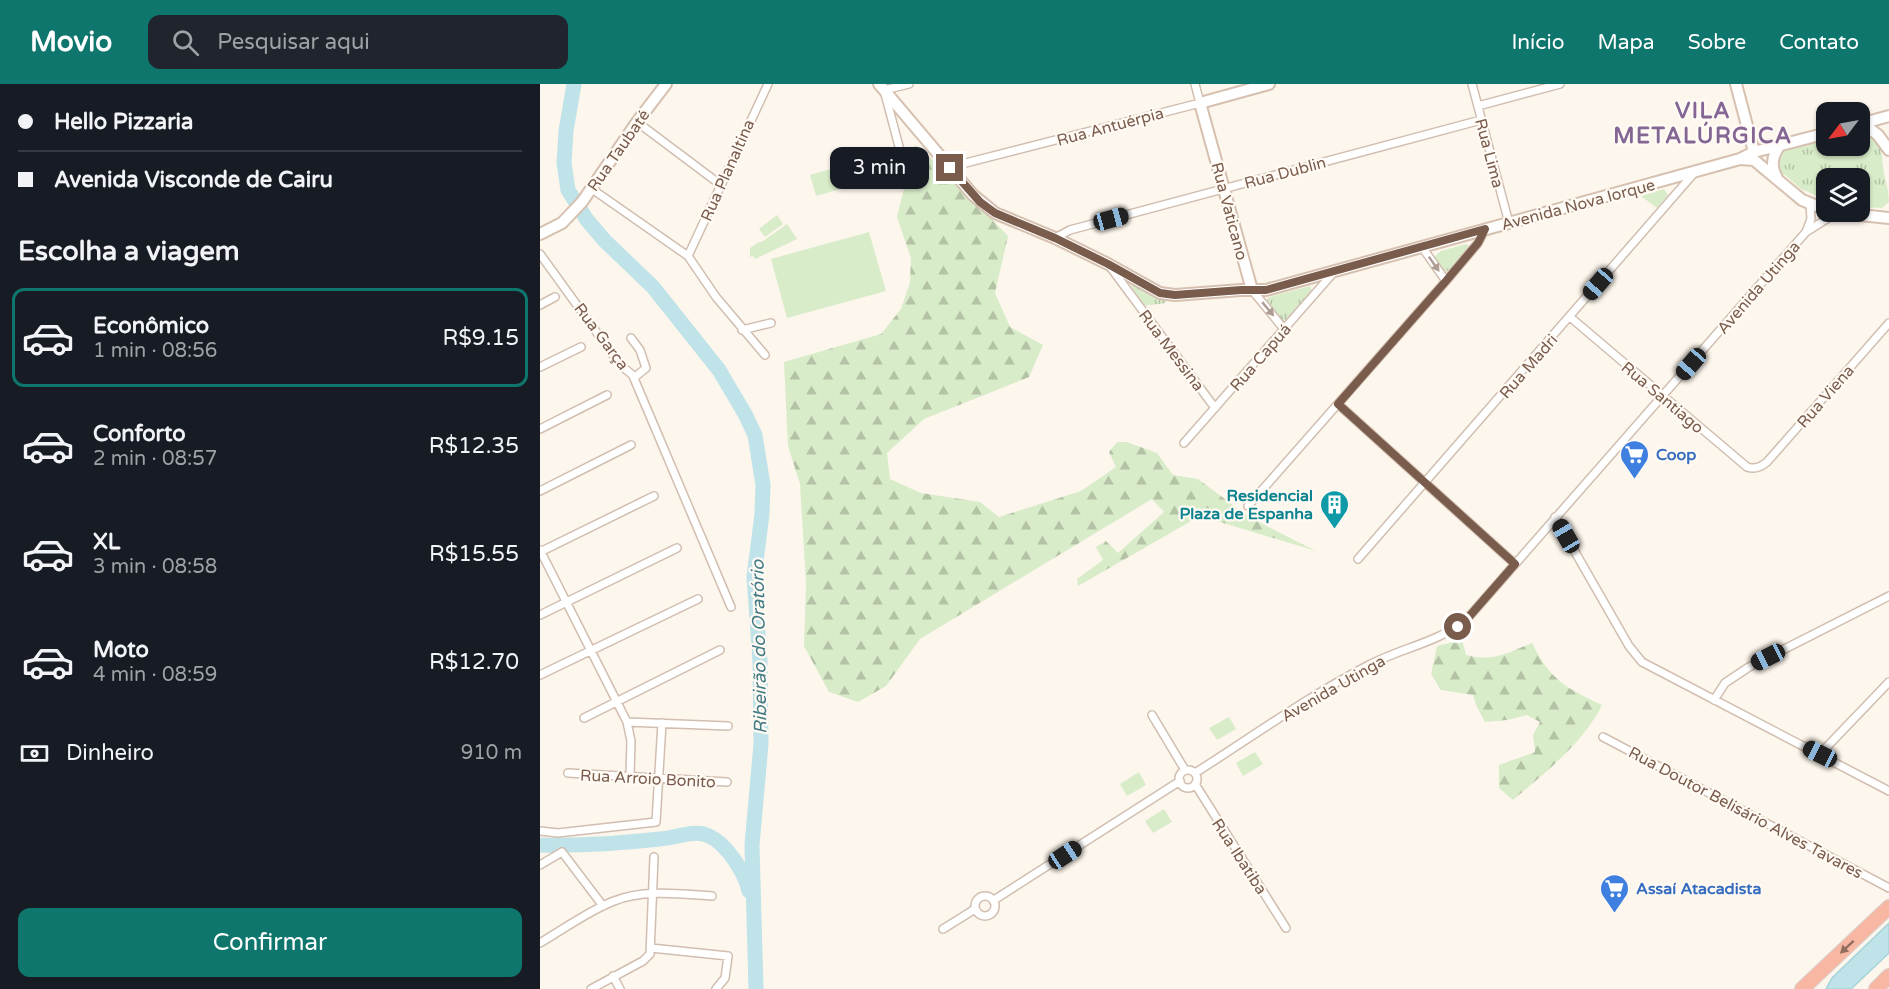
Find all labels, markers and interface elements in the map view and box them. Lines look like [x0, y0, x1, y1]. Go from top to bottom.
search box [148, 15, 568, 69]
text: Movio [30, 25, 112, 59]
icon: search [169, 26, 202, 59]
text: Pesquisar aqui [217, 29, 370, 55]
text: Início [1512, 30, 1564, 55]
text: Mapa [1597, 30, 1655, 55]
text: Sobre [1688, 30, 1746, 55]
text: Contato [1779, 30, 1859, 55]
district label: VILA METALÚRGICA [1613, 98, 1793, 149]
north arrow [1816, 102, 1870, 156]
map controls [1816, 102, 1870, 222]
street label: Rua Antuérpia [1055, 103, 1166, 151]
street label: Rua Taubaté [583, 106, 654, 195]
text: Hello Pizzaria [54, 109, 193, 135]
street label: Rua Planaltina [697, 116, 759, 224]
street label: Rua Lima [1470, 116, 1508, 190]
callout: 3 min [830, 147, 929, 189]
street label: Rua Dublin [1242, 152, 1328, 193]
route end [936, 154, 963, 181]
text: 3 min [853, 156, 906, 180]
street label: Rua Vaticano [1206, 160, 1252, 262]
text: Avenida Visconde de Cairu [54, 167, 333, 193]
button: layers [1816, 168, 1870, 222]
street label: Avenida Nova Iorque [1499, 175, 1657, 235]
car [1091, 206, 1131, 232]
text: Escolha a viagem [18, 235, 240, 268]
street label: Avenida Utinga [1713, 237, 1805, 338]
one-way arrow [1428, 256, 1439, 272]
car [1579, 265, 1617, 303]
street label: Rua Garça [569, 299, 633, 374]
one-way arrow [1262, 301, 1275, 317]
street label: Rua Messina [1134, 306, 1208, 395]
icon: car [21, 311, 75, 365]
text: Econômico [93, 313, 209, 339]
street label: Rua Capuá [1226, 320, 1296, 396]
text: R$9.15 [443, 325, 519, 351]
street label: Rua Madri [1495, 330, 1562, 403]
text: 1 min · 08:56 [93, 339, 217, 363]
car [1672, 345, 1710, 383]
street label: Rua Santiago [1617, 357, 1708, 438]
street label: Rua Viena [1793, 361, 1859, 432]
icon: car [21, 419, 75, 473]
text: Conforto [93, 421, 186, 447]
text: R$12.35 [429, 433, 519, 459]
supermarket icon: Coop [1619, 438, 1651, 480]
place label: Coop [1656, 445, 1696, 465]
text: 2 min · 08:57 [93, 447, 217, 471]
place label: Residencial Plaza de Espanha [1180, 486, 1313, 524]
building icon: Residencial Plaza de Espanha [1318, 488, 1350, 530]
car [1549, 516, 1583, 556]
icon: car [21, 527, 75, 581]
text: XL [93, 529, 120, 555]
text: R$15.55 [429, 541, 519, 567]
text: 3 min · 08:58 [93, 555, 217, 579]
water label: Ribeirão do Oratório [746, 559, 772, 734]
route start [1444, 613, 1471, 640]
icon: car [21, 635, 75, 689]
text: Moto [93, 637, 149, 663]
car [1748, 641, 1788, 673]
text: R$12.70 [429, 649, 519, 675]
street label: Avenida Utinga [1278, 651, 1389, 727]
text: 4 min · 08:59 [93, 663, 217, 687]
icon: cash [18, 737, 51, 770]
car [1800, 738, 1840, 770]
text: Dinheiro [66, 740, 154, 766]
text: 910 m [461, 741, 522, 765]
street label: Rua Doutor Belisário Alves Tavares [1625, 742, 1866, 883]
street label: Rua Arroio Bonito [580, 765, 716, 793]
street label: Rua Ibatiba [1207, 815, 1271, 898]
car [1045, 838, 1085, 872]
supermarket icon: Assaí Atacadista [1599, 872, 1631, 914]
place label: Assaí Atacadista [1636, 879, 1761, 899]
button: Confirmar [18, 908, 522, 977]
one-way arrow [1839, 940, 1854, 954]

